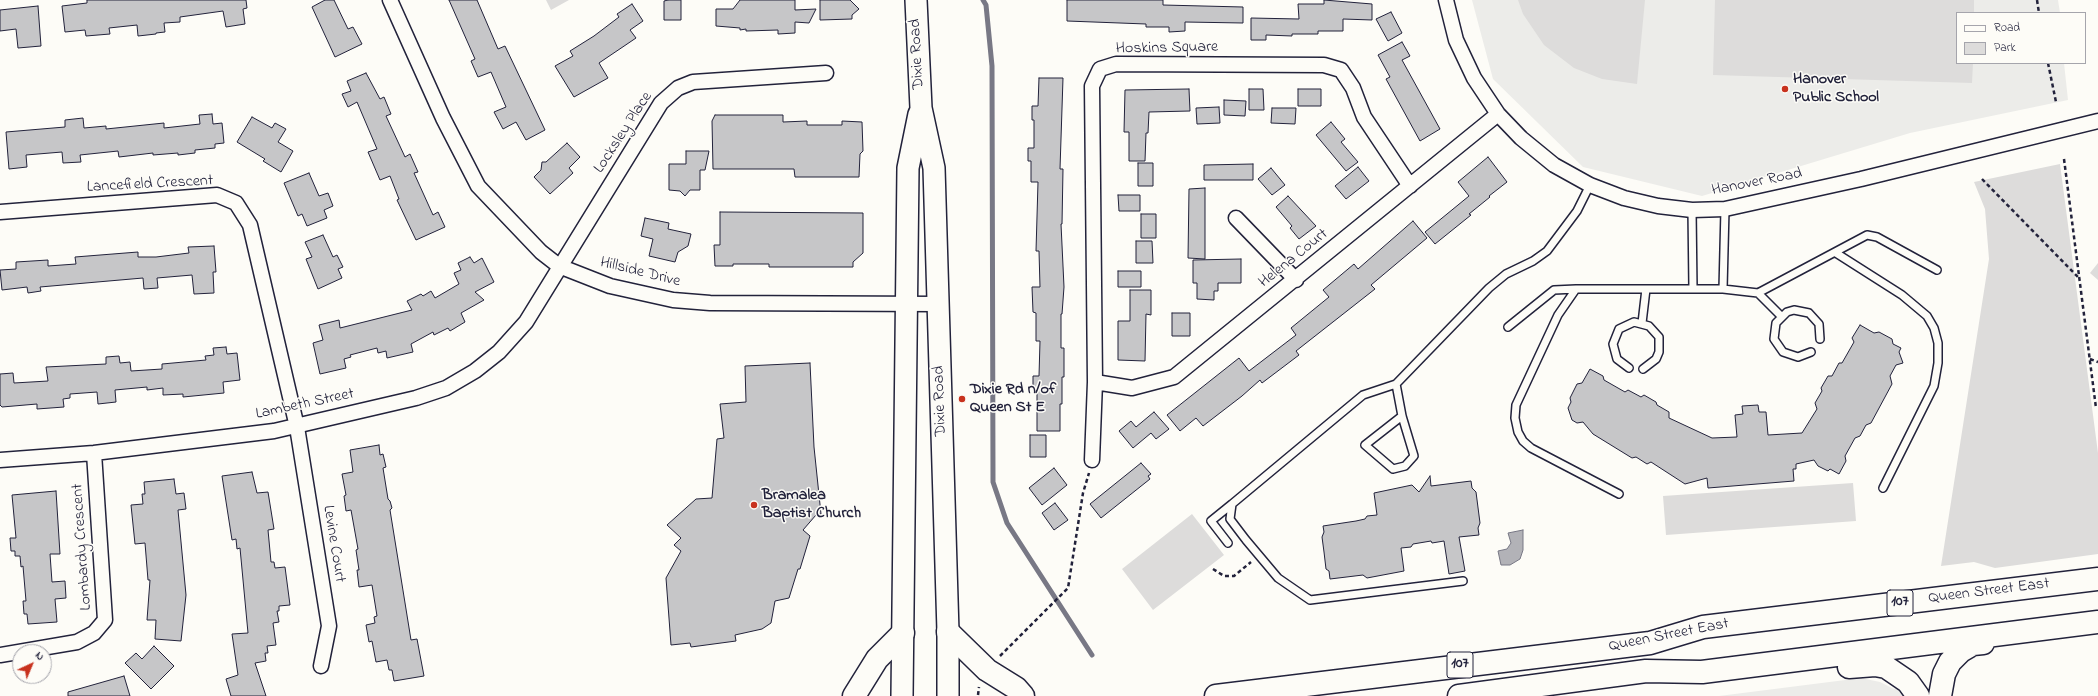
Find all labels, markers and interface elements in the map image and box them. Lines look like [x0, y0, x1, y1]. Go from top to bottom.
legend [1956, 12, 2086, 64]
street label: Dixie Road [907, 18, 929, 90]
text: Road [1994, 19, 2020, 37]
street label: Hoskins Square [1116, 39, 1218, 59]
text: Park [1994, 39, 2016, 57]
place label: Hanover Public School [1793, 70, 1879, 108]
marker: Hanover Public School [1780, 84, 1790, 94]
street label: Locksley Place [591, 89, 657, 177]
street label: Hanover Road [1710, 165, 1804, 201]
street label: Lancefield Crescent [86, 172, 214, 198]
street label: Helena Court [1256, 225, 1332, 293]
street label: Hillside Drive [598, 254, 682, 292]
street label: Dixie Road [930, 365, 952, 437]
place label: Dixie Rd n/of Queen St E [970, 380, 1056, 418]
street label: Lambeth Street [254, 385, 356, 425]
marker: Dixie Rd n/of Queen St E [957, 394, 967, 404]
street label: Lombardy Crescent [69, 483, 97, 611]
place label: Bramalea Baptist Church [762, 486, 861, 524]
marker: Bramalea Baptist Church [749, 500, 759, 510]
street label: Levine Court [317, 504, 349, 584]
street label: Queen Street East [1927, 575, 2051, 609]
road number: 107 [1887, 590, 1913, 616]
street label: Queen Street East [1607, 615, 1731, 657]
north arrow [12, 644, 52, 684]
text: N [31, 648, 48, 664]
road number: 107 [1447, 652, 1473, 678]

